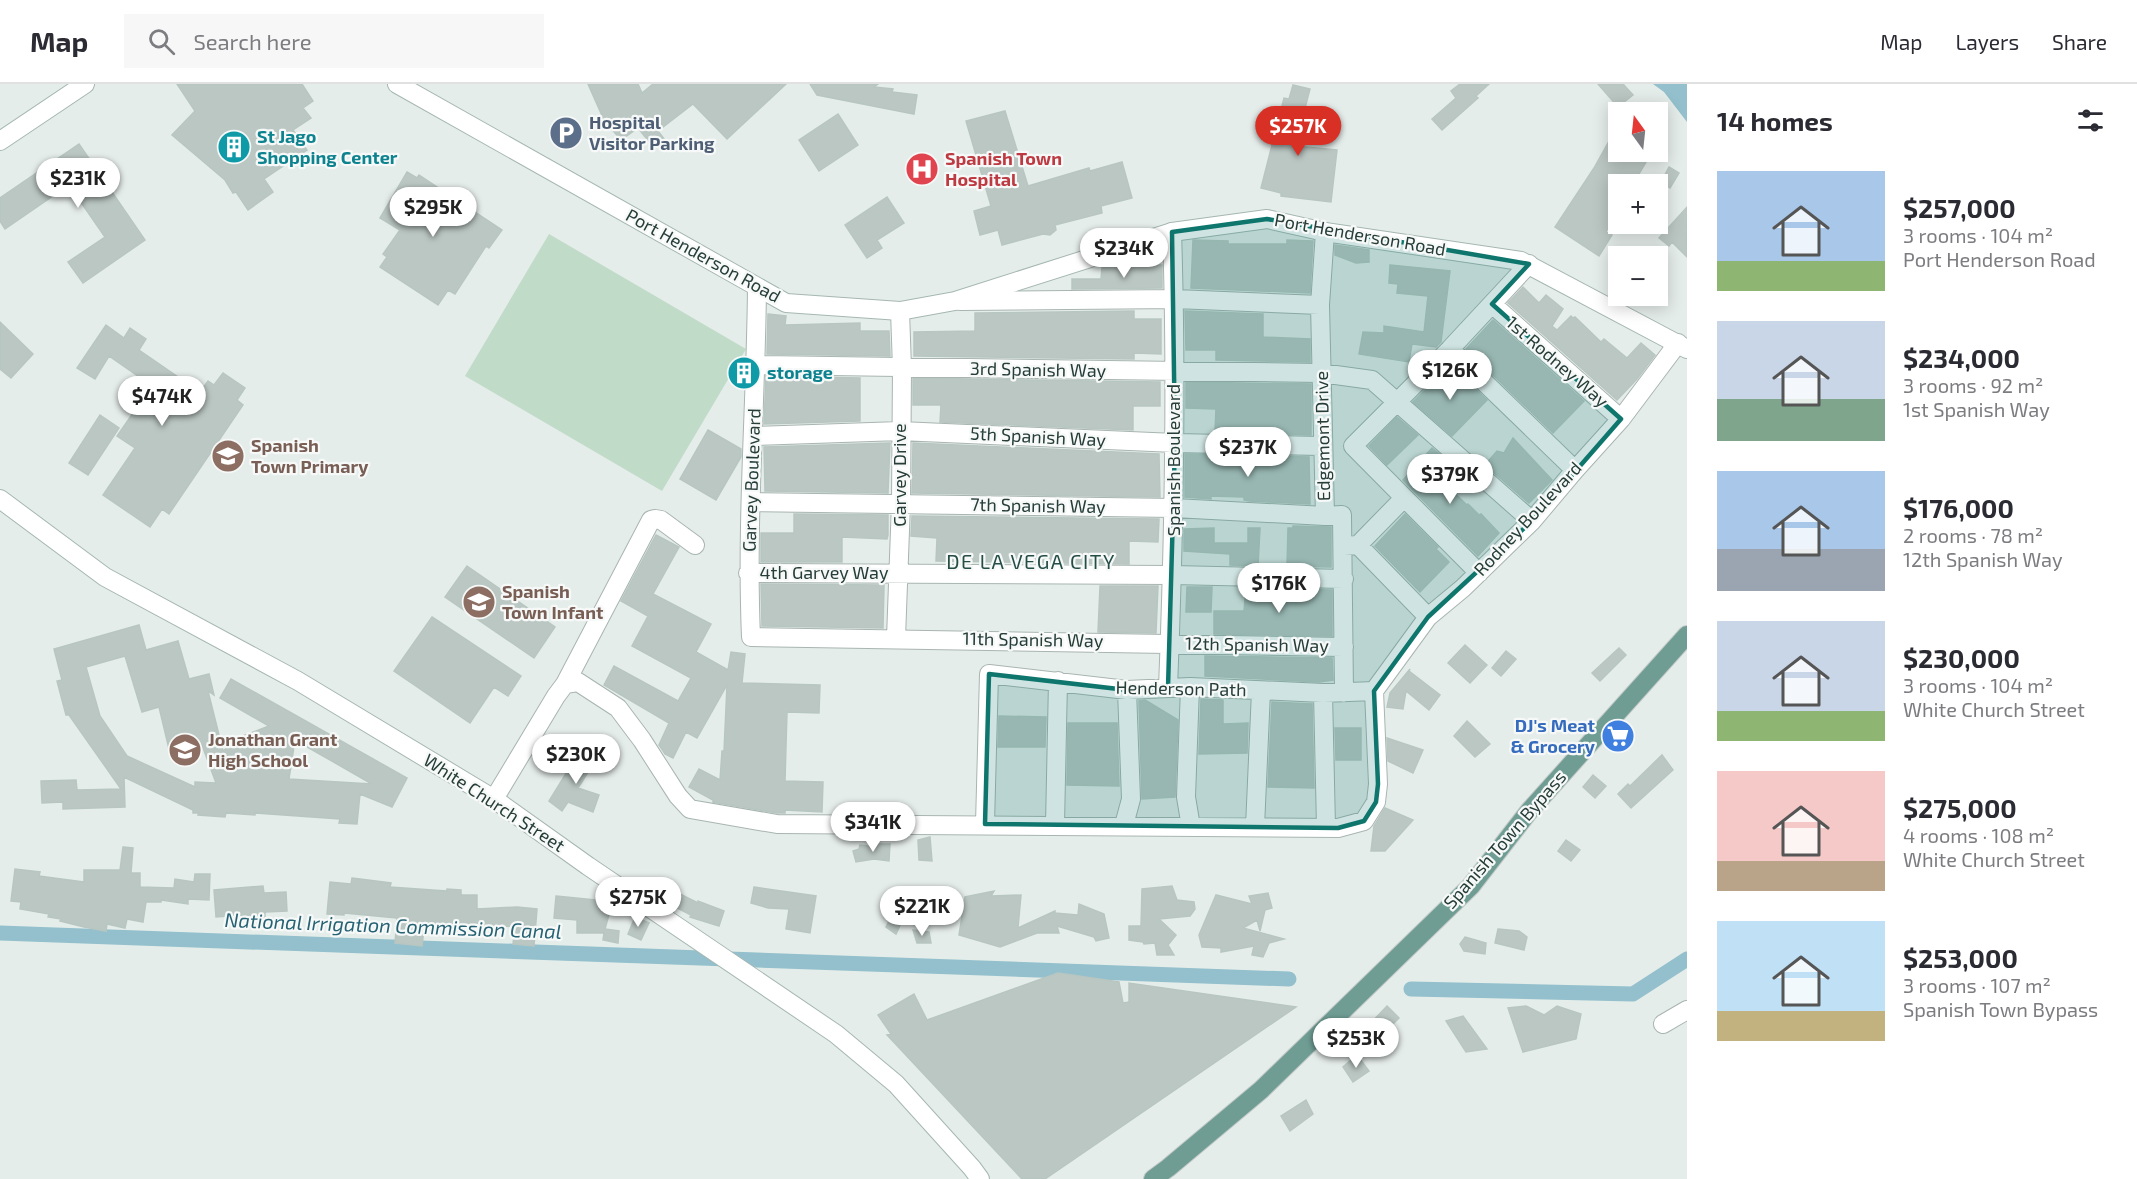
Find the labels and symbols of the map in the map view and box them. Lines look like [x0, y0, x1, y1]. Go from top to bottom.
north arrow [1608, 102, 1668, 162]
pin: $257K [1256, 106, 1340, 157]
place label: Hospital Visitor Parking [589, 111, 715, 154]
parking icon: Hospital Visitor Parking [548, 115, 584, 151]
place label: St Jago Shopping Center [257, 125, 398, 168]
building icon: St Jago Shopping Center [216, 129, 252, 165]
place label: Spanish Town Hospital [945, 147, 1062, 190]
hospital icon: Spanish Town Hospital [904, 151, 940, 187]
pin: $231K [36, 158, 120, 209]
pin: $295K [391, 187, 475, 238]
street label: Port Henderson Road [622, 203, 785, 307]
street label: Port Henderson Road [1273, 208, 1448, 260]
pin: $234K [1082, 228, 1166, 279]
street label: 1st Rodney Way [1502, 311, 1614, 412]
pin: $126K [1408, 350, 1492, 401]
building icon: storage [726, 355, 762, 391]
street label: 3rd Spanish Way [970, 357, 1107, 381]
place label: storage [767, 361, 833, 383]
street label: Edgemont Drive [1310, 371, 1334, 501]
pin: $474K [120, 376, 204, 427]
street label: Spanish Boulevard [1162, 384, 1184, 536]
street label: Garvey Boulevard [737, 408, 765, 552]
street label: 5th Spanish Way [970, 421, 1107, 451]
street label: Garvey Drive [888, 423, 910, 527]
pin: $237K [1206, 427, 1290, 478]
place label: Spanish Town Primary [251, 434, 369, 477]
school or university icon: Spanish Town Primary [210, 438, 246, 474]
pin: $379K [1408, 454, 1492, 505]
street label: Rodney Boulevard [1469, 457, 1586, 580]
street label: 7th Spanish Way [970, 493, 1106, 517]
district label: DE LA VEGA CITY [946, 549, 1116, 573]
street label: 4th Garvey Way [759, 561, 889, 583]
pin: $176K [1237, 563, 1321, 614]
place label: Spanish Town Infant [502, 580, 604, 623]
school or university icon: Spanish Town Infant [461, 584, 497, 620]
street label: 11th Spanish Way [963, 627, 1104, 651]
street label: 12th Spanish Way [1185, 632, 1329, 656]
street label: Henderson Path [1115, 676, 1247, 700]
place label: DJ's Meat & Grocery [1510, 714, 1596, 757]
supermarket icon: DJ's Meat & Grocery [1600, 718, 1636, 754]
place label: Jonathan Grant High School [208, 728, 338, 771]
school or university icon: Jonathan Grant High School [167, 732, 203, 768]
pin: $230K [534, 734, 618, 785]
street label: White Church Street [420, 748, 569, 856]
street label: Spanish Town Bypass [1438, 766, 1570, 913]
pin: $341K [831, 802, 915, 853]
pin: $275K [596, 877, 680, 928]
pin: $221K [880, 886, 964, 937]
water label: National Irrigation Commission Canal [224, 907, 562, 943]
pin: $253K [1314, 1018, 1398, 1069]

